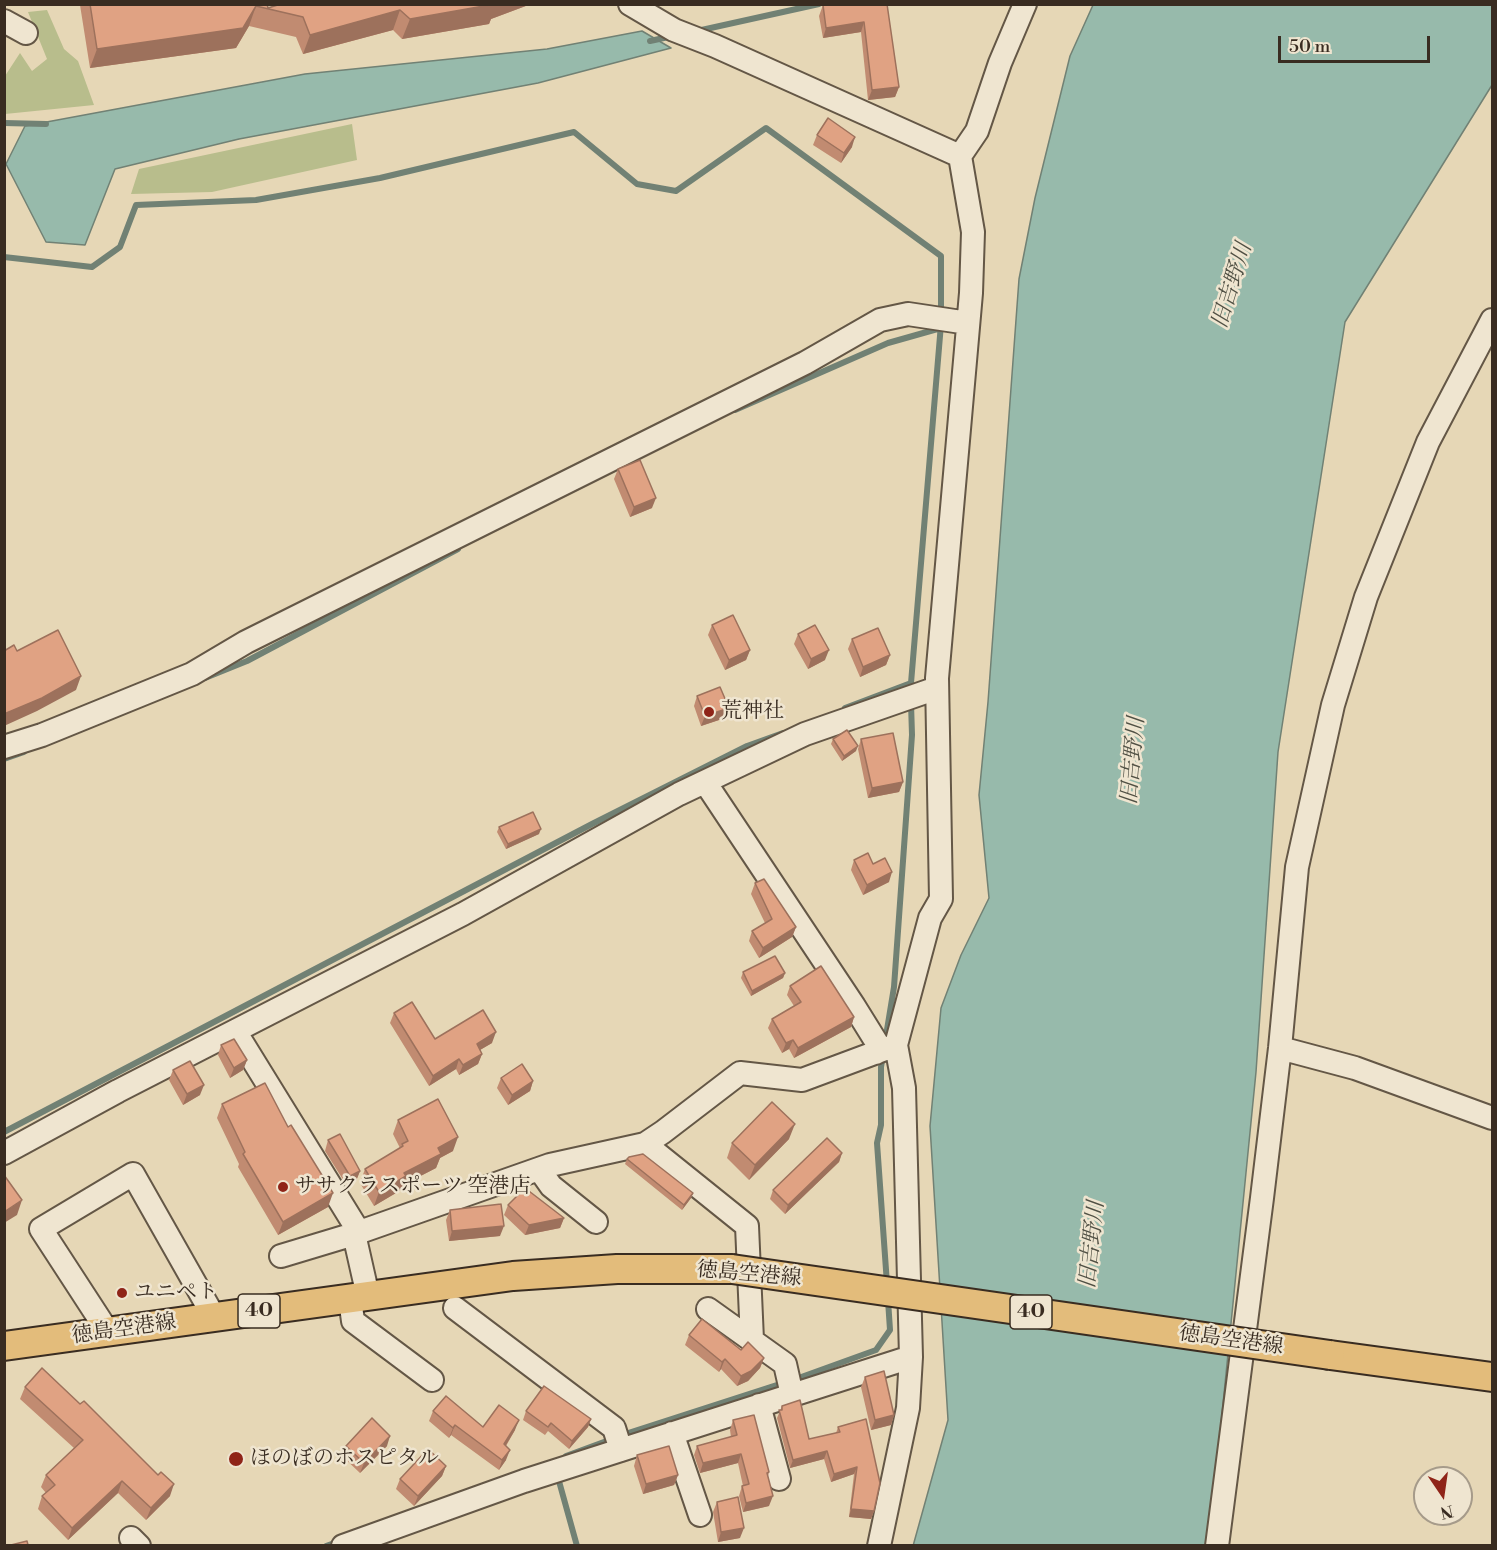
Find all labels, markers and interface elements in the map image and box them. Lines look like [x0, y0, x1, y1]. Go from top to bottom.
scale bar [1281, 24, 1432, 62]
text: 50 m [1289, 35, 1330, 58]
water label: 旧吉野川 [1208, 240, 1258, 332]
place label: 荒神社 [721, 699, 784, 725]
marker: 荒神社 [702, 705, 716, 719]
water label: 旧吉野川 [1117, 716, 1151, 806]
place label: ササクラスポーツ 空港店 [295, 1174, 530, 1200]
marker: ササクラスポーツ 空港店 [276, 1180, 290, 1194]
water label: 旧吉野川 [1075, 1200, 1111, 1290]
street label: 徳島空港線 [696, 1258, 802, 1292]
place label: ユニペト [134, 1280, 218, 1306]
marker: ユニペト [115, 1286, 129, 1300]
road number: 40 [238, 1294, 280, 1328]
road number: 40 [1010, 1295, 1052, 1329]
street label: 徳島空港線 [70, 1310, 178, 1350]
street label: 徳島空港線 [1177, 1321, 1285, 1361]
place label: ほのぼのホスピタル [250, 1446, 439, 1472]
marker: ほのぼのホスピタル [227, 1450, 245, 1468]
north arrow [1413, 1466, 1473, 1526]
text: N [1438, 1500, 1455, 1523]

